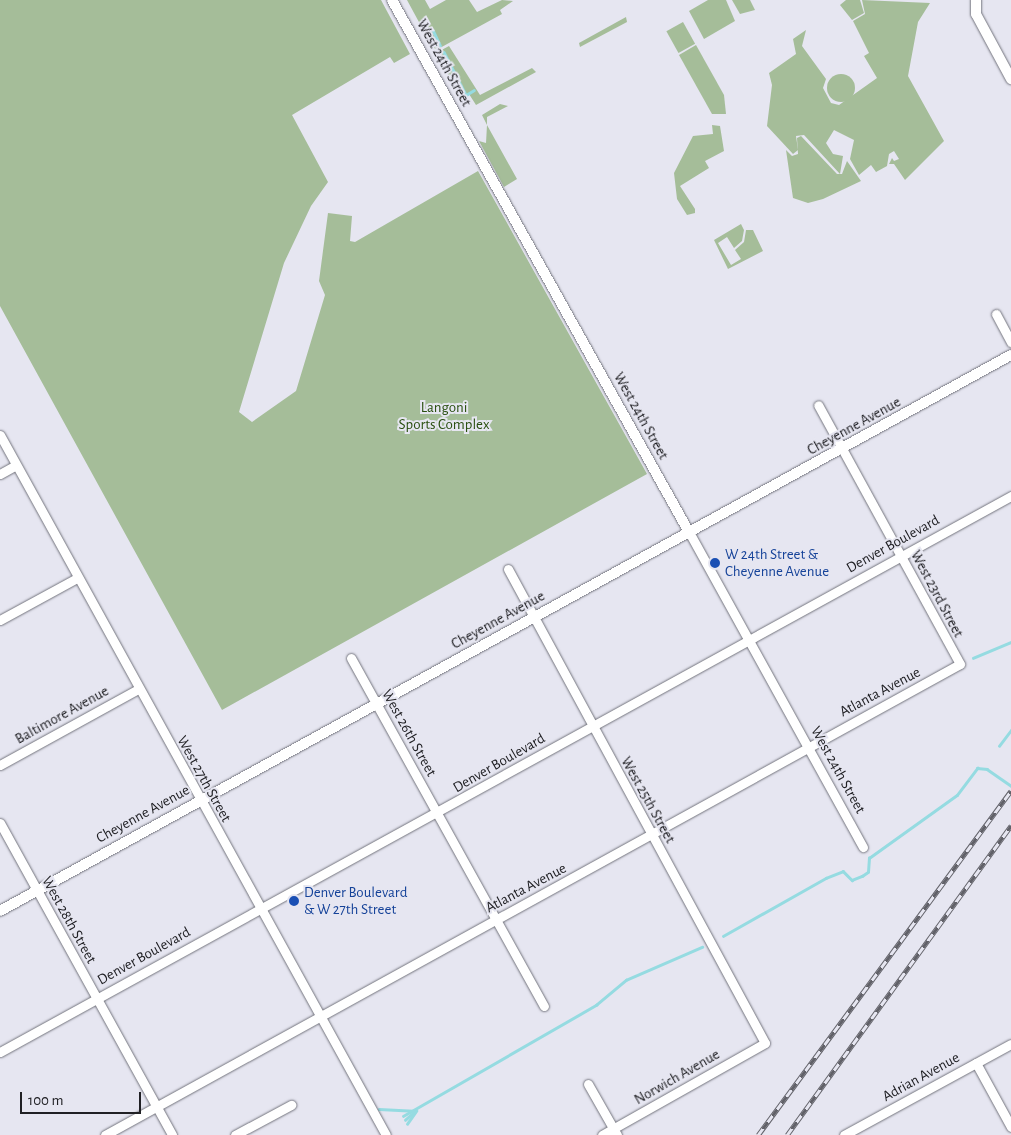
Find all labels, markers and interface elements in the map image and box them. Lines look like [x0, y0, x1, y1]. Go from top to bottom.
street label: West 24th Street [413, 16, 475, 110]
street label: West 24th Street [610, 369, 672, 463]
street label: Cheyenne Avenue [804, 393, 904, 459]
park label: Langoni Sports Complex [398, 398, 490, 433]
street label: Denver Boulevard [843, 511, 943, 577]
place label: W 24th Street & Cheyenne Avenue [725, 545, 829, 580]
street label: West 23rd Street [907, 547, 967, 641]
marker: W 24th Street & Cheyenne Avenue [709, 557, 721, 569]
street label: Cheyenne Avenue [448, 587, 548, 653]
street label: Atlanta Avenue [836, 663, 924, 721]
street label: Baltimore Avenue [12, 682, 112, 748]
street label: West 26th Street [378, 686, 440, 780]
street label: West 24th Street [807, 723, 869, 817]
street label: Denver Boulevard [450, 729, 548, 797]
street label: West 27th Street [173, 733, 235, 825]
street label: West 25th Street [617, 754, 679, 846]
street label: Cheyenne Avenue [93, 781, 193, 847]
street label: Atlanta Avenue [482, 859, 570, 917]
street label: West 28th Street [38, 873, 100, 967]
place label: Denver Boulevard & W 27th Street [304, 883, 407, 918]
marker: Denver Boulevard & W 27th Street [288, 895, 300, 907]
street label: Denver Boulevard [94, 923, 194, 989]
street label: Norwich Avenue [631, 1045, 723, 1109]
street label: Adrian Avenue [879, 1048, 963, 1106]
scale bar [22, 1082, 144, 1114]
text: 100 m [28, 1093, 63, 1108]

